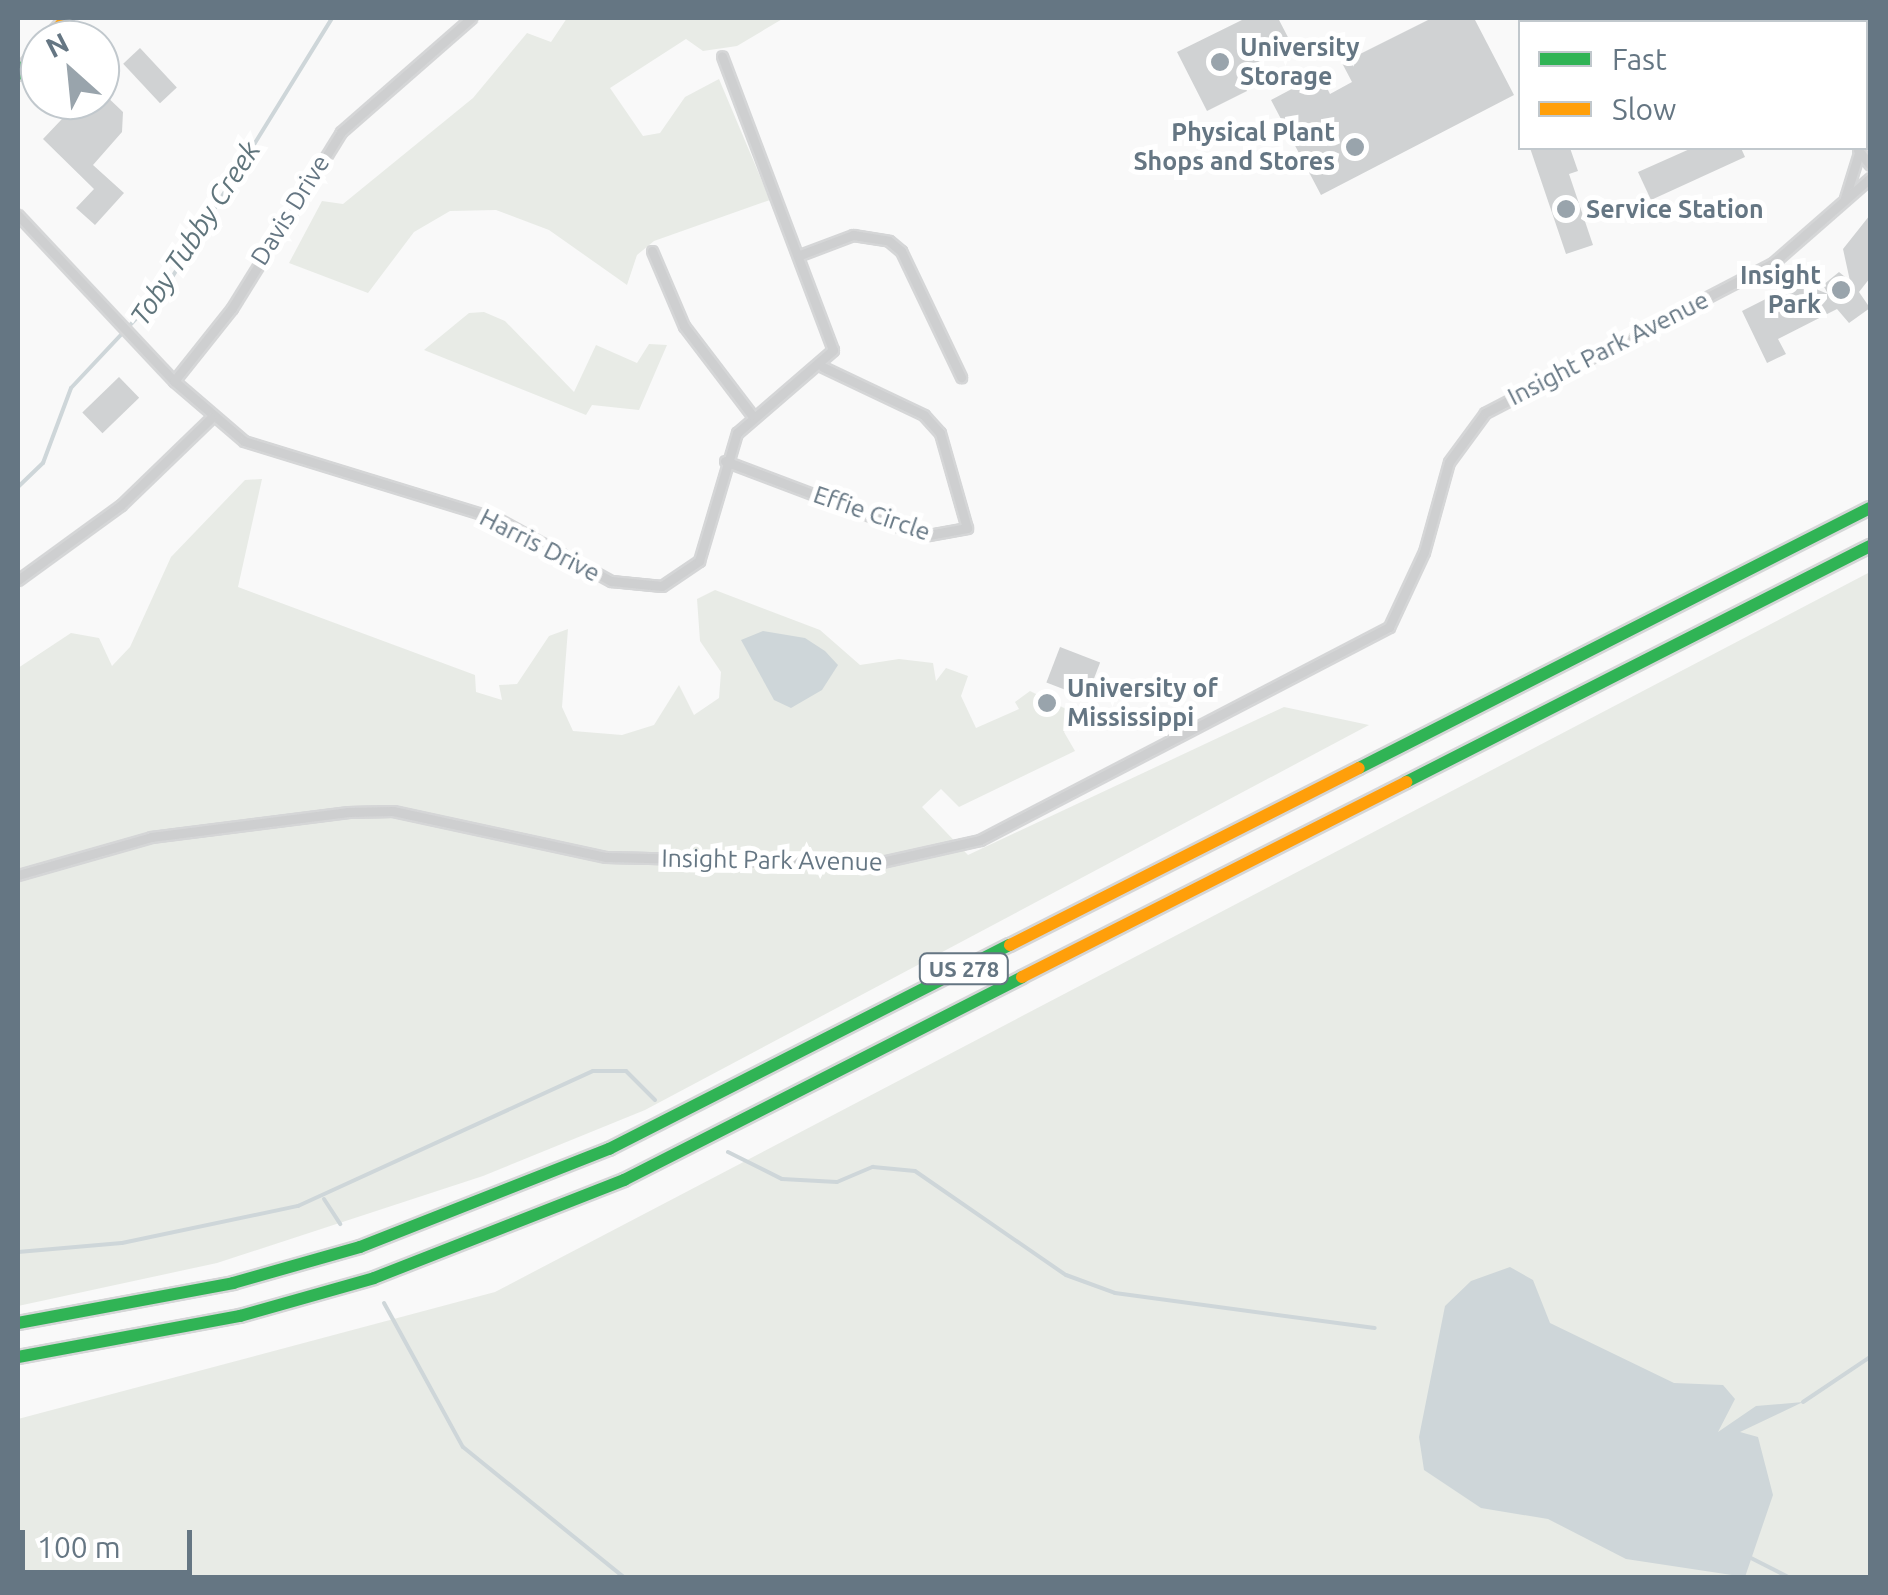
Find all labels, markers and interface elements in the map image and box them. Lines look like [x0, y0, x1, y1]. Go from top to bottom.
north arrow [20, 20, 120, 120]
legend [1518, 20, 1868, 150]
text: N [41, 26, 73, 63]
place label: University Storage [1240, 33, 1360, 92]
text: Fast [1612, 42, 1667, 76]
marker: University Storage [1209, 51, 1231, 73]
text: Slow [1612, 92, 1676, 126]
place label: Physical Plant Shops and Stores [1133, 118, 1335, 177]
water label: Toby Tubby Creek [123, 135, 267, 331]
marker: Physical Plant Shops and Stores [1344, 136, 1366, 158]
street label: Davis Drive [244, 149, 336, 271]
place label: Service Station [1586, 194, 1764, 224]
marker: Service Station [1555, 198, 1577, 220]
place label: Insight Park [1740, 261, 1821, 320]
marker: Insight Park [1830, 279, 1852, 301]
street label: Insight Park Avenue [1503, 284, 1713, 412]
street label: Effie Circle [810, 479, 934, 547]
street label: Harris Drive [475, 502, 605, 588]
place label: University of Mississippi [1067, 674, 1218, 733]
marker: University of Mississippi [1036, 692, 1058, 714]
street label: Insight Park Avenue [661, 843, 883, 877]
road number: US 278 [916, 952, 1012, 986]
scale bar [25, 1510, 198, 1572]
text: 100 m [37, 1530, 121, 1564]

